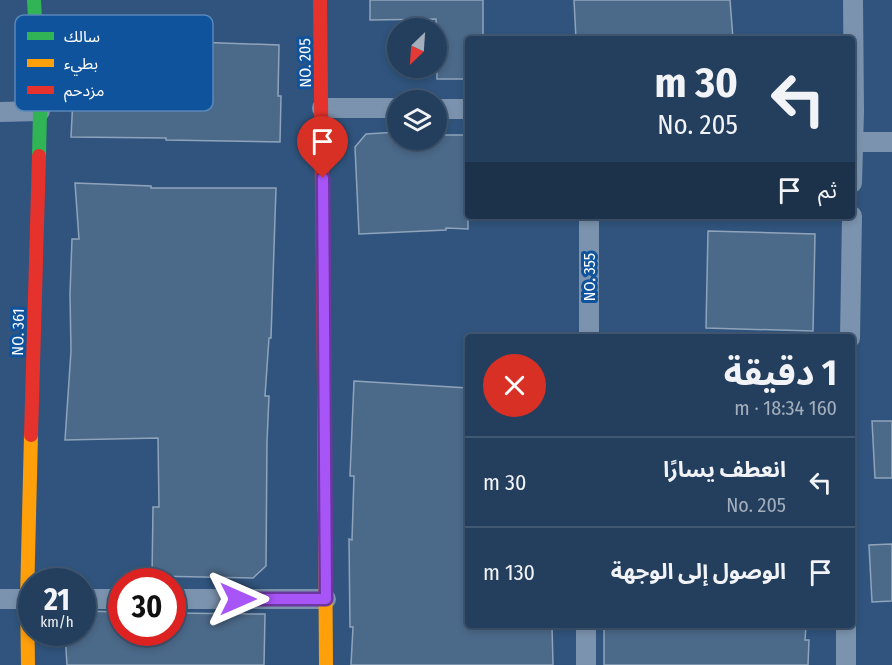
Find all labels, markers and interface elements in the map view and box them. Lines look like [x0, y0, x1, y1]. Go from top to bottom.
legend [15, 15, 213, 111]
north arrow [387, 18, 447, 78]
map controls [387, 18, 447, 150]
text: سالك [64, 27, 100, 46]
street label: NO. 205 [295, 38, 315, 88]
text: بطيء [64, 54, 98, 76]
text: 30 m [654, 58, 738, 108]
icon: left [759, 60, 837, 138]
text: مزدحم [64, 81, 104, 103]
button: layers [387, 90, 447, 150]
text: No. 205 [657, 109, 738, 141]
pin [297, 116, 348, 178]
icon: arrive [306, 125, 339, 158]
icon: arrive [773, 174, 806, 207]
text: ثم [818, 177, 837, 204]
street label: NO. 355 [580, 253, 599, 301]
street label: NO. 361 [8, 308, 28, 356]
text: 1 دقيقة [724, 351, 837, 395]
button: close [483, 354, 546, 417]
text: 160 m · 18:34 [734, 396, 837, 420]
text: انعطف يسارًا [663, 456, 786, 483]
icon: left [804, 466, 837, 499]
text: 30 m [483, 469, 526, 496]
text: No. 205 [726, 493, 786, 517]
icon: arrive [804, 556, 837, 589]
text: الوصول إلى الوجهة [611, 558, 786, 585]
text: 130 m [483, 559, 535, 586]
position arrow [206, 567, 270, 631]
speed limit sign: 30 [108, 568, 186, 646]
text: 21 [44, 582, 70, 618]
text: km/h [40, 613, 74, 631]

